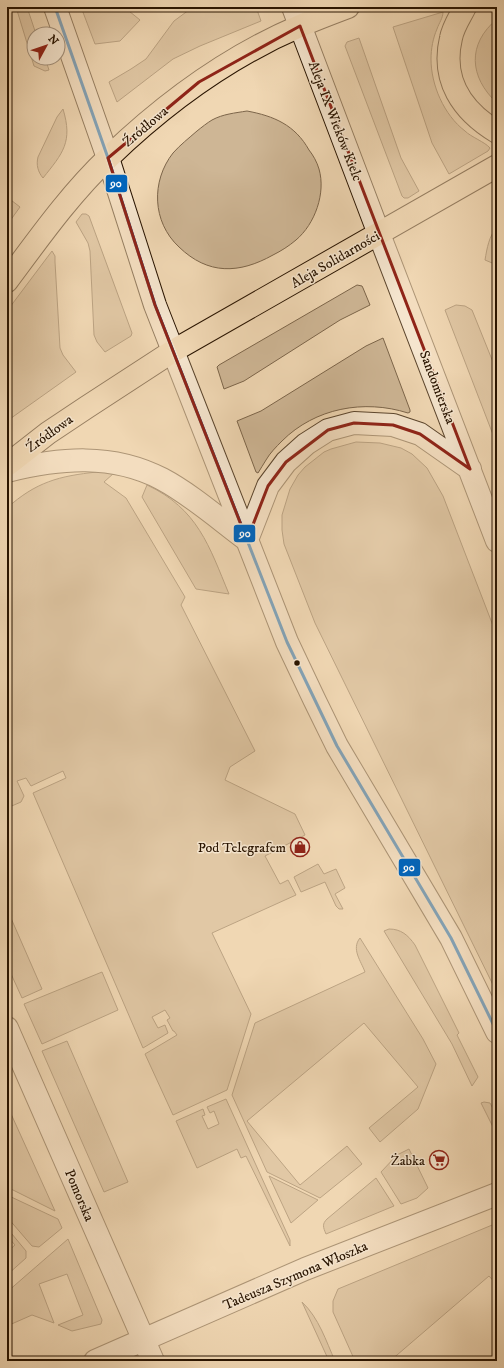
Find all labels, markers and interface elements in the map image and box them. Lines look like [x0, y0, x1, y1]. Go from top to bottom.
north arrow [26, 26, 66, 66]
text: N [45, 32, 61, 48]
street label: Aleja IX Wieków Kielc [304, 59, 366, 184]
street label: Źródłowa [119, 103, 172, 151]
line badge: 90 [105, 174, 128, 193]
text: 90 [109, 177, 122, 191]
street label: Aleja Solidarności [288, 227, 383, 293]
street label: Sandomierska [415, 348, 459, 427]
street label: Źródłowa [23, 411, 77, 457]
line badge: 90 [233, 524, 256, 543]
text: 90 [238, 527, 251, 541]
unlabelled marker [292, 658, 302, 668]
shop icon: Pod Telegrafem [289, 836, 311, 858]
place label: Pod Telegrafem [198, 839, 286, 857]
line badge: 90 [398, 858, 421, 877]
text: 90 [402, 861, 415, 875]
supermarket icon: Żabka [428, 1149, 450, 1171]
place label: Żabka [391, 1152, 425, 1170]
street label: Pomorska [60, 1167, 98, 1224]
street label: Tadeusza Szymona Włoszka [220, 1237, 370, 1315]

